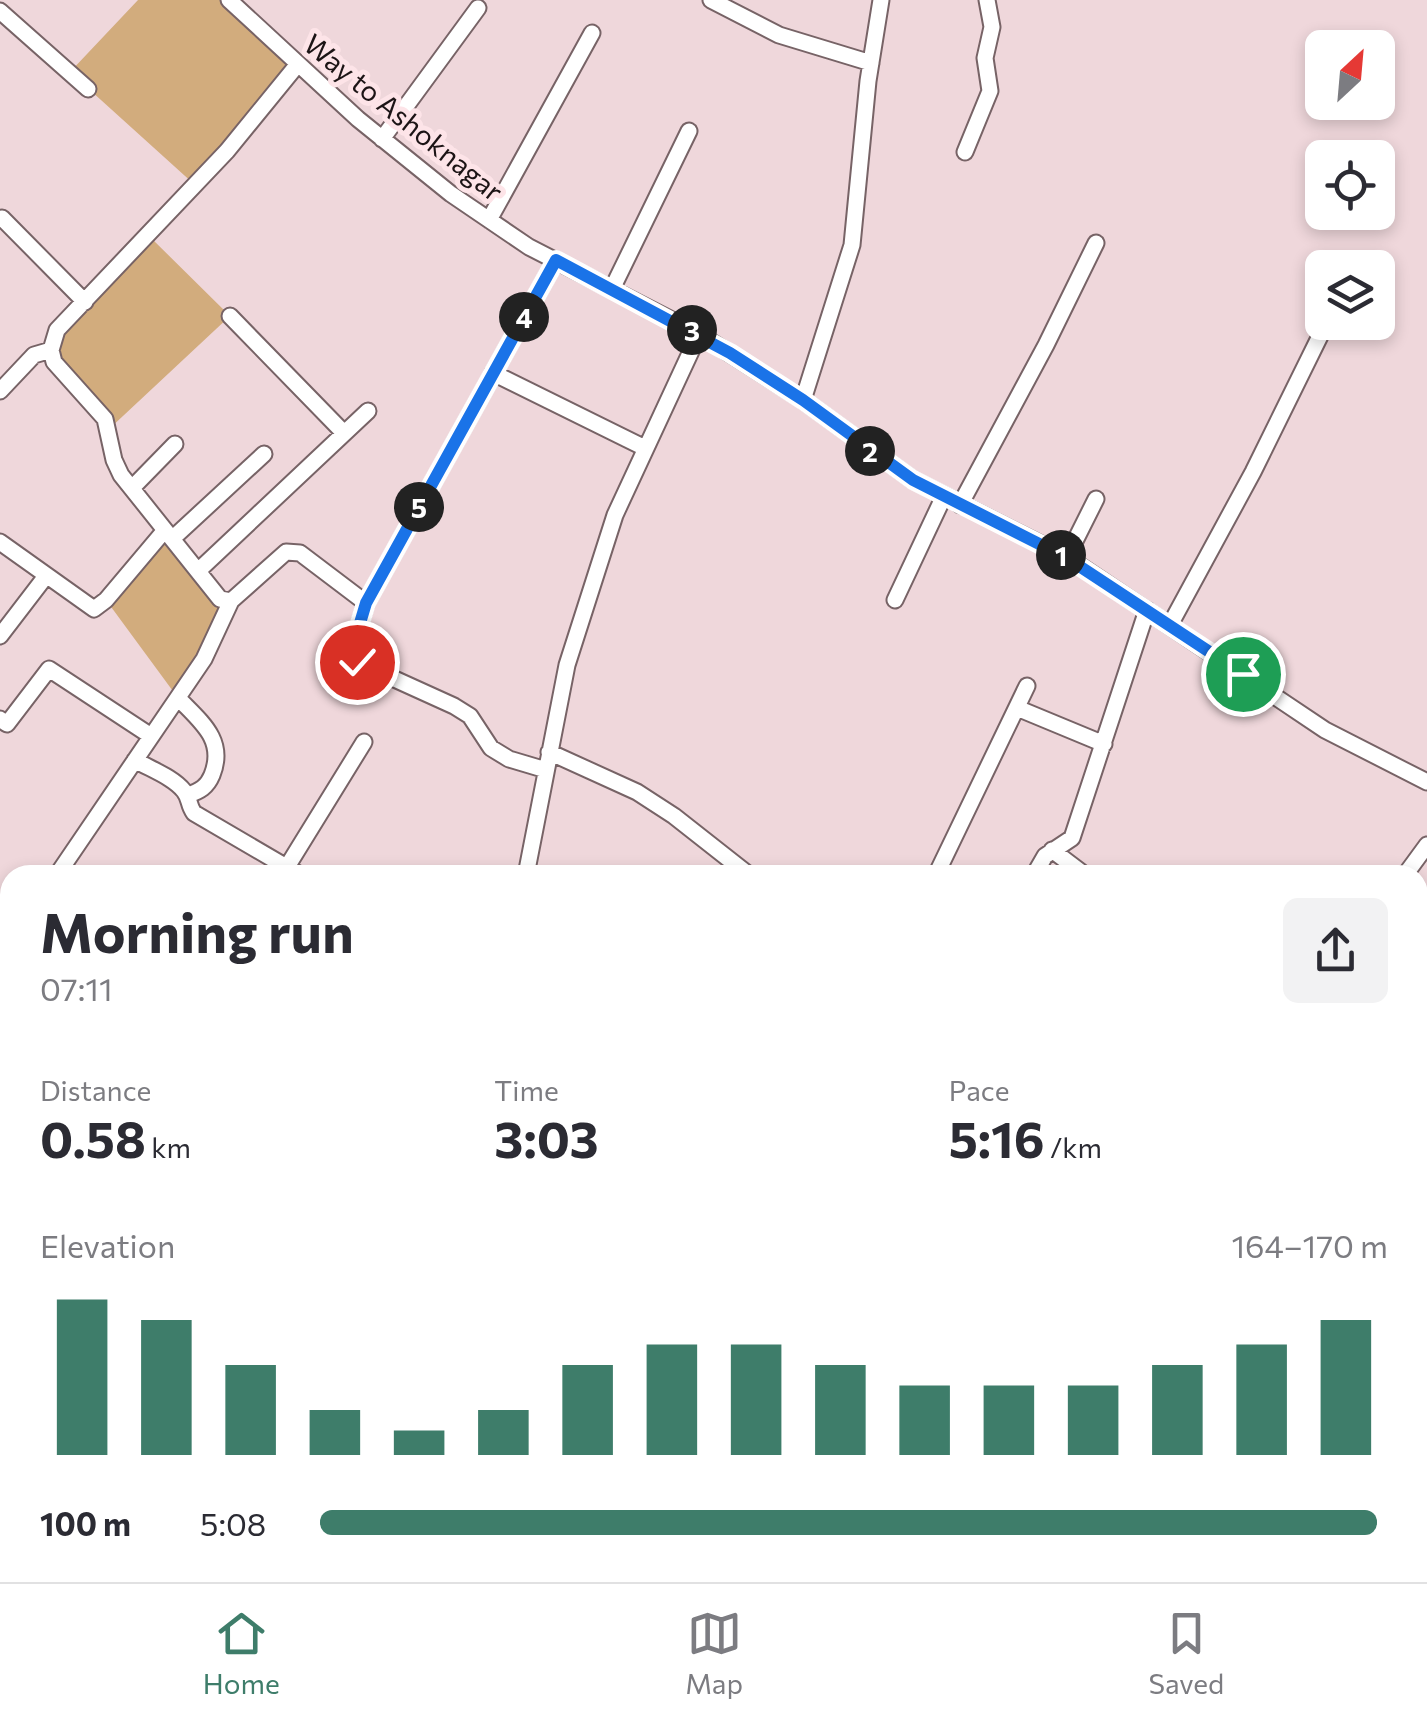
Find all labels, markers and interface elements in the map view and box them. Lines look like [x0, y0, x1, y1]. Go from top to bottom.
street label: Way to Ashoknagar [298, 26, 510, 208]
north arrow [1305, 30, 1395, 120]
map controls [1305, 30, 1395, 340]
button: locate [1305, 140, 1395, 230]
button: layers [1305, 250, 1395, 340]
pin: 4 [499, 292, 549, 342]
text: 4 [515, 300, 533, 334]
pin: 3 [667, 305, 717, 355]
text: 3 [684, 313, 700, 347]
pin: 2 [845, 426, 895, 476]
text: 2 [862, 434, 878, 468]
pin: 5 [394, 482, 444, 532]
text: 5 [411, 490, 427, 524]
pin: 1 [1036, 530, 1086, 580]
text: 1 [1055, 538, 1067, 572]
pin [315, 620, 400, 705]
pin [1201, 632, 1286, 717]
icon: check [330, 635, 385, 690]
icon: arrive [1216, 647, 1271, 702]
text: Morning run [40, 897, 354, 964]
button: share [1283, 898, 1388, 1003]
text: 07:11 [40, 968, 113, 1008]
text: Distance [40, 1073, 151, 1107]
text: Time [494, 1073, 559, 1107]
text: Pace [949, 1073, 1010, 1107]
text: 0.58 [40, 1107, 146, 1168]
text: 3:03 [494, 1107, 599, 1168]
text: 5:16 [949, 1107, 1045, 1168]
text: km [146, 1130, 191, 1164]
text: /km [1045, 1130, 1102, 1164]
text: Elevation [40, 1225, 175, 1265]
text: 164–170 m [1231, 1225, 1388, 1265]
text: 100 m [40, 1503, 131, 1543]
text: 5:08 [200, 1503, 266, 1543]
tab: Home [203, 1606, 280, 1700]
tab: Map [685, 1606, 743, 1700]
tab: Saved [1149, 1606, 1224, 1700]

